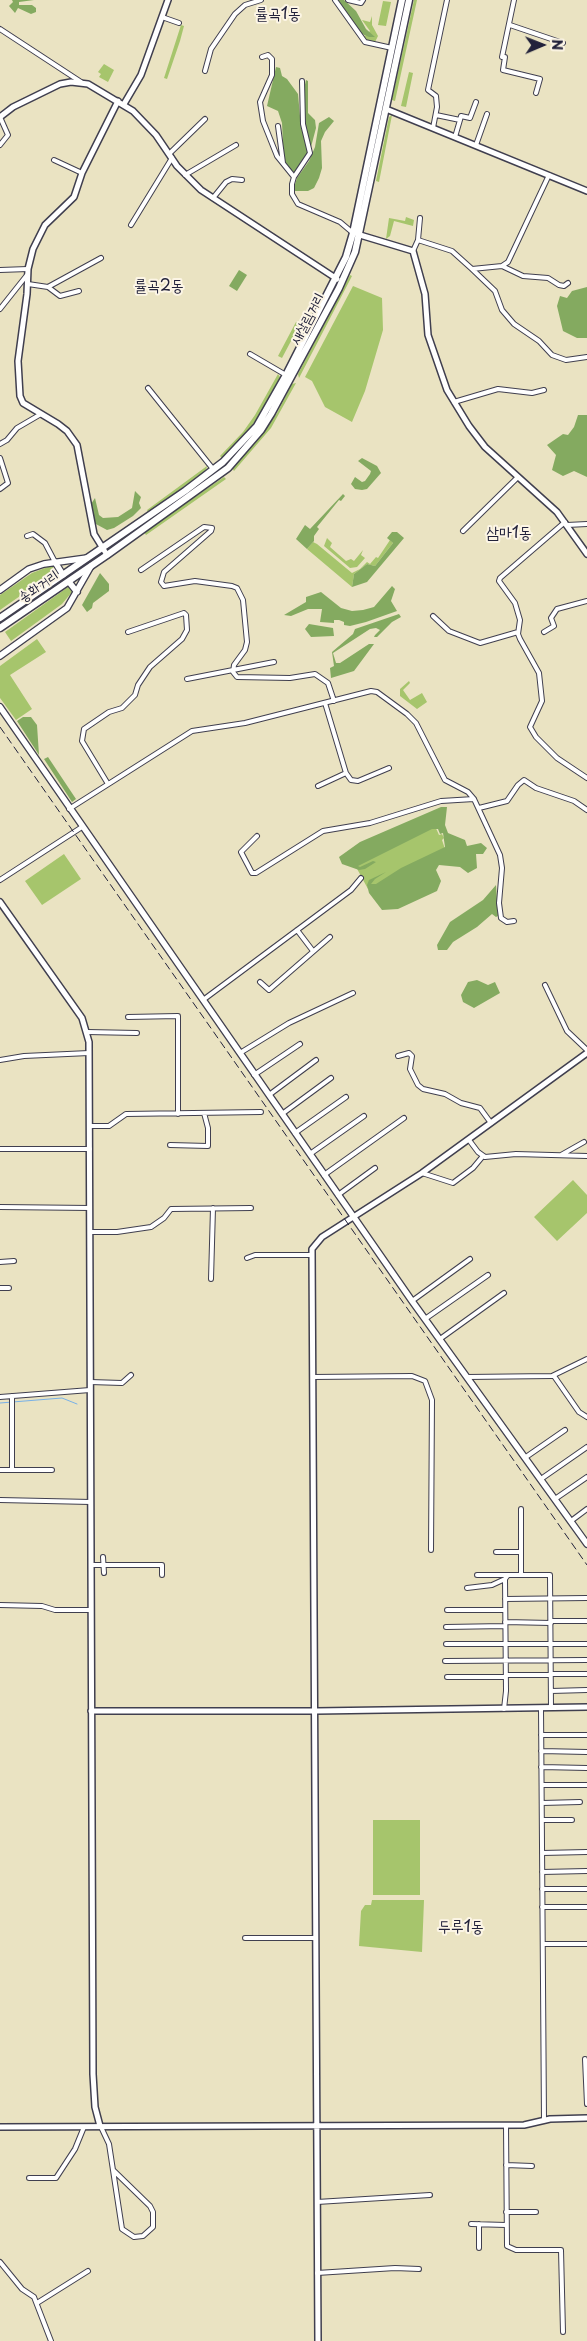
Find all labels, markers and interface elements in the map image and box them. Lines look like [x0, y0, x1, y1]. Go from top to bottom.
district label: 률곡1동 [255, 5, 301, 25]
north arrow [517, 20, 567, 70]
text: N [547, 39, 568, 50]
district label: 률곡2동 [134, 277, 184, 297]
street label: 새살림거리 [287, 290, 329, 348]
district label: 삼마1동 [486, 524, 532, 544]
street label: 송화거리 [16, 567, 62, 607]
district label: 두루1동 [438, 1918, 484, 1938]

